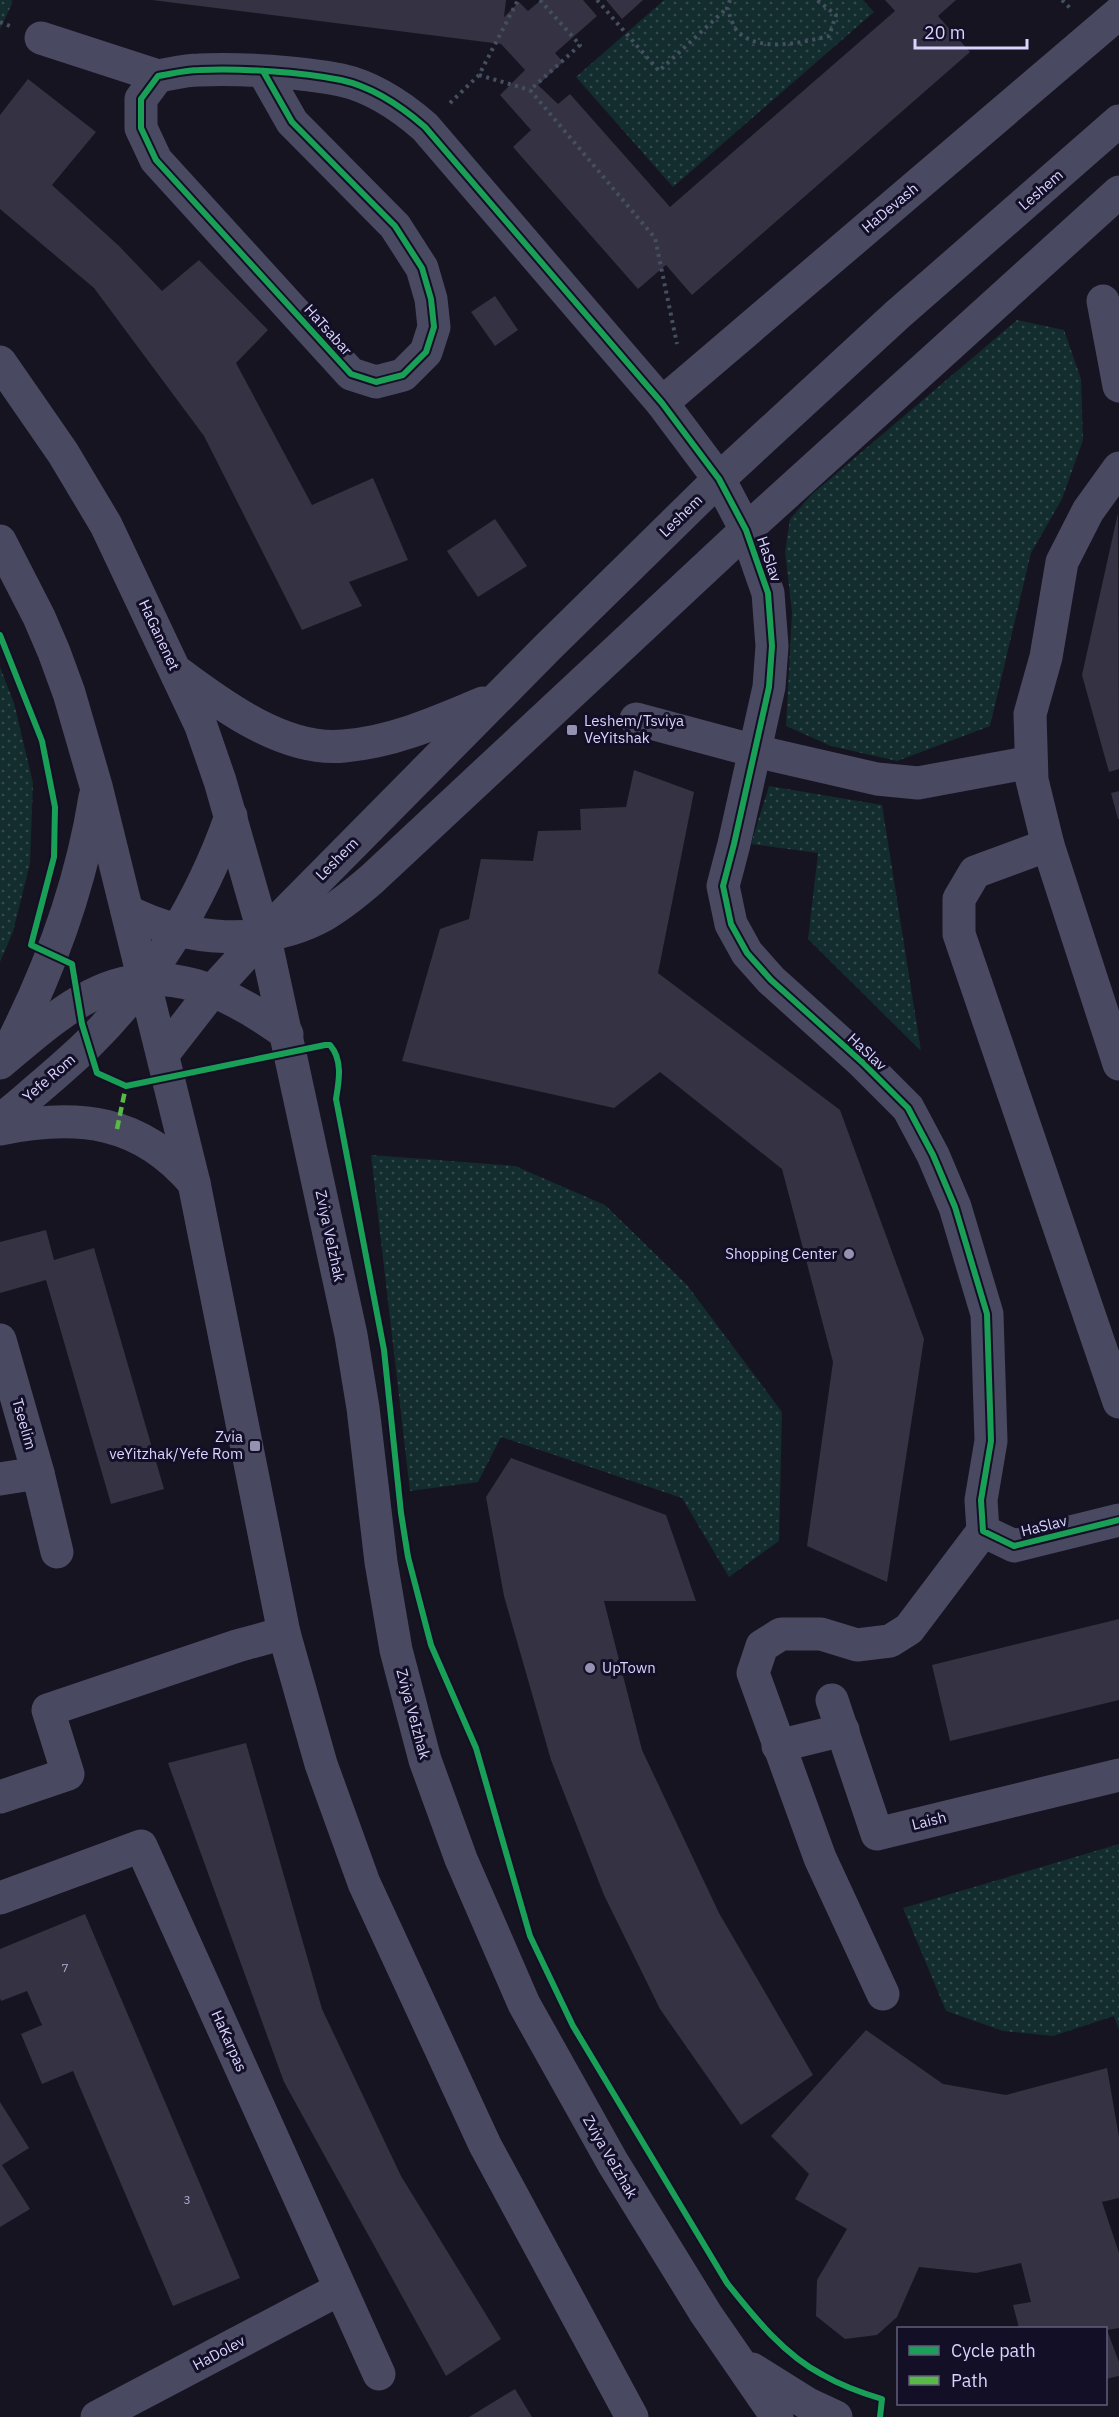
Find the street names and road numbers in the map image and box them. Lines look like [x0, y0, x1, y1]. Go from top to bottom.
street label: Leshem [1015, 165, 1067, 214]
street label: HaDevash [858, 179, 922, 237]
street label: HaTsabar [300, 300, 357, 360]
street label: Leshem [655, 490, 706, 541]
street label: HaSlav [753, 534, 786, 585]
street label: HaGanenet [135, 596, 184, 673]
street label: Leshem [311, 833, 362, 884]
street label: HaSlav [844, 1029, 891, 1075]
street label: Yefe Rom [18, 1050, 79, 1106]
street label: Zviya VeIzhak [312, 1188, 349, 1283]
street label: Tseelim [8, 1396, 41, 1452]
street label: HaSlav [1019, 1511, 1069, 1540]
street label: Zviya VeIzhak [392, 1667, 435, 1761]
street label: Laish [910, 1807, 948, 1834]
street label: HaKarpas [207, 2007, 251, 2075]
street label: Zviya VeIzhak [579, 2112, 642, 2202]
street label: HaDolev [189, 2331, 249, 2374]

